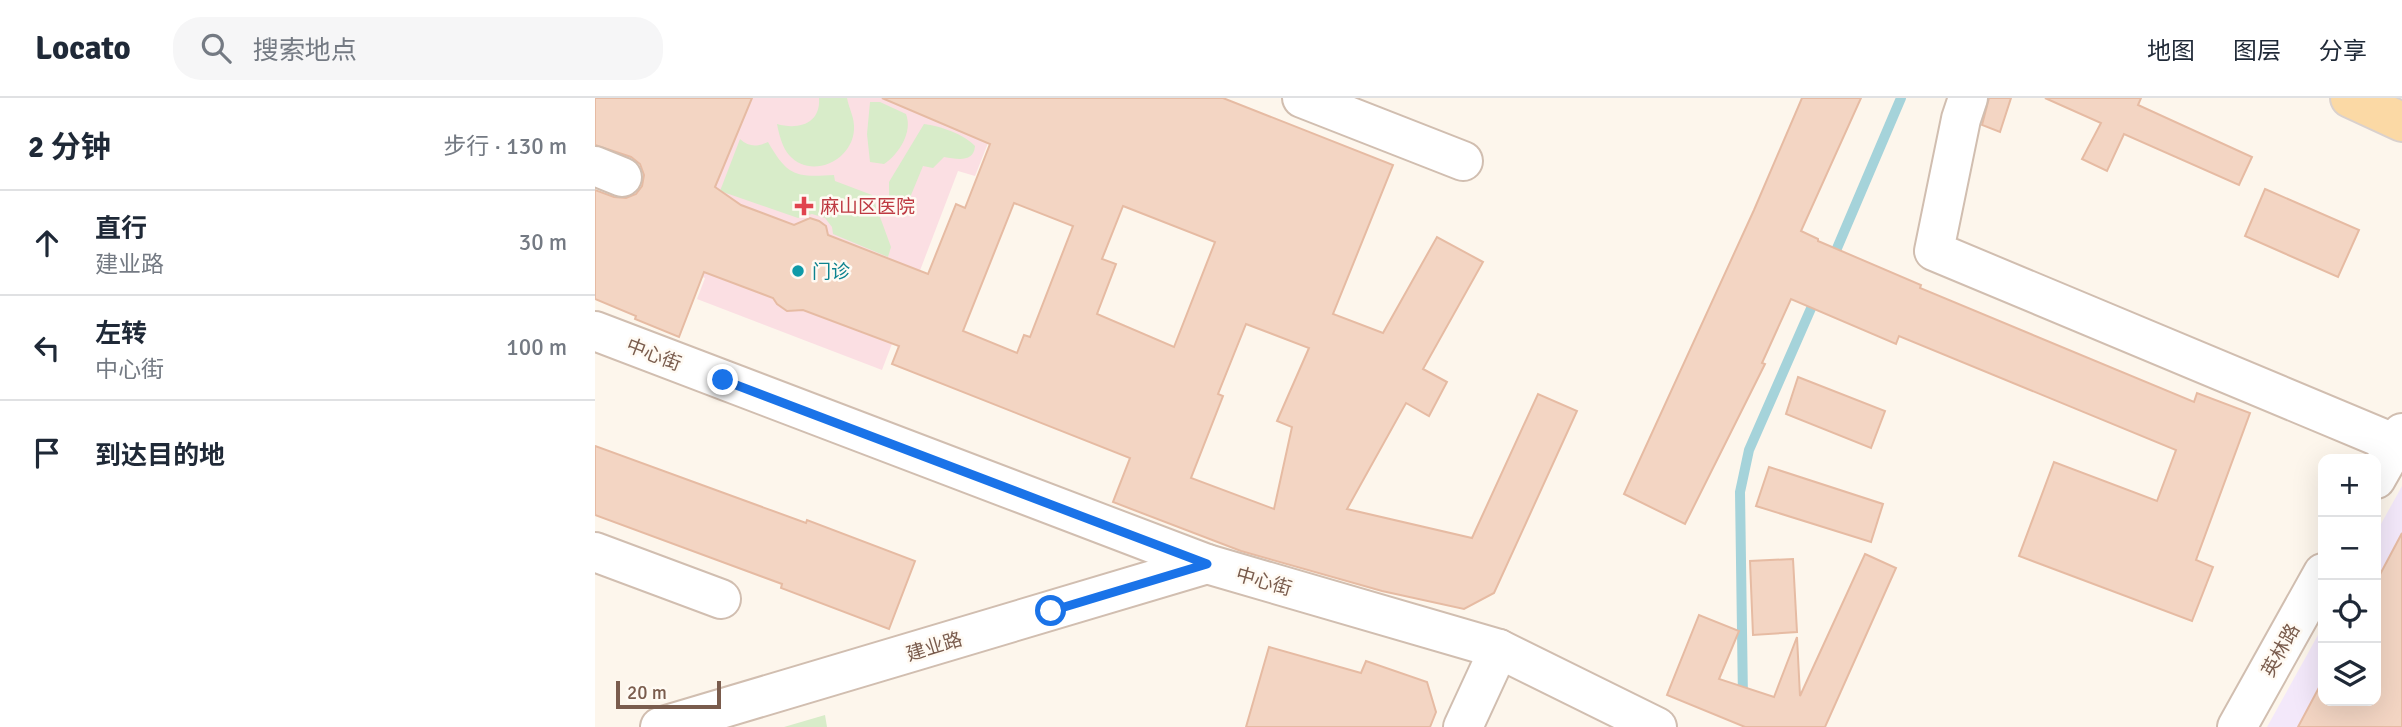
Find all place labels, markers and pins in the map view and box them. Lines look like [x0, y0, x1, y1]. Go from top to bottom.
place label: 麻山区医院 [820, 195, 915, 219]
marker: 麻山区医院 [794, 196, 814, 216]
place label: 门诊 [812, 260, 850, 284]
marker: 门诊 [790, 263, 806, 279]

